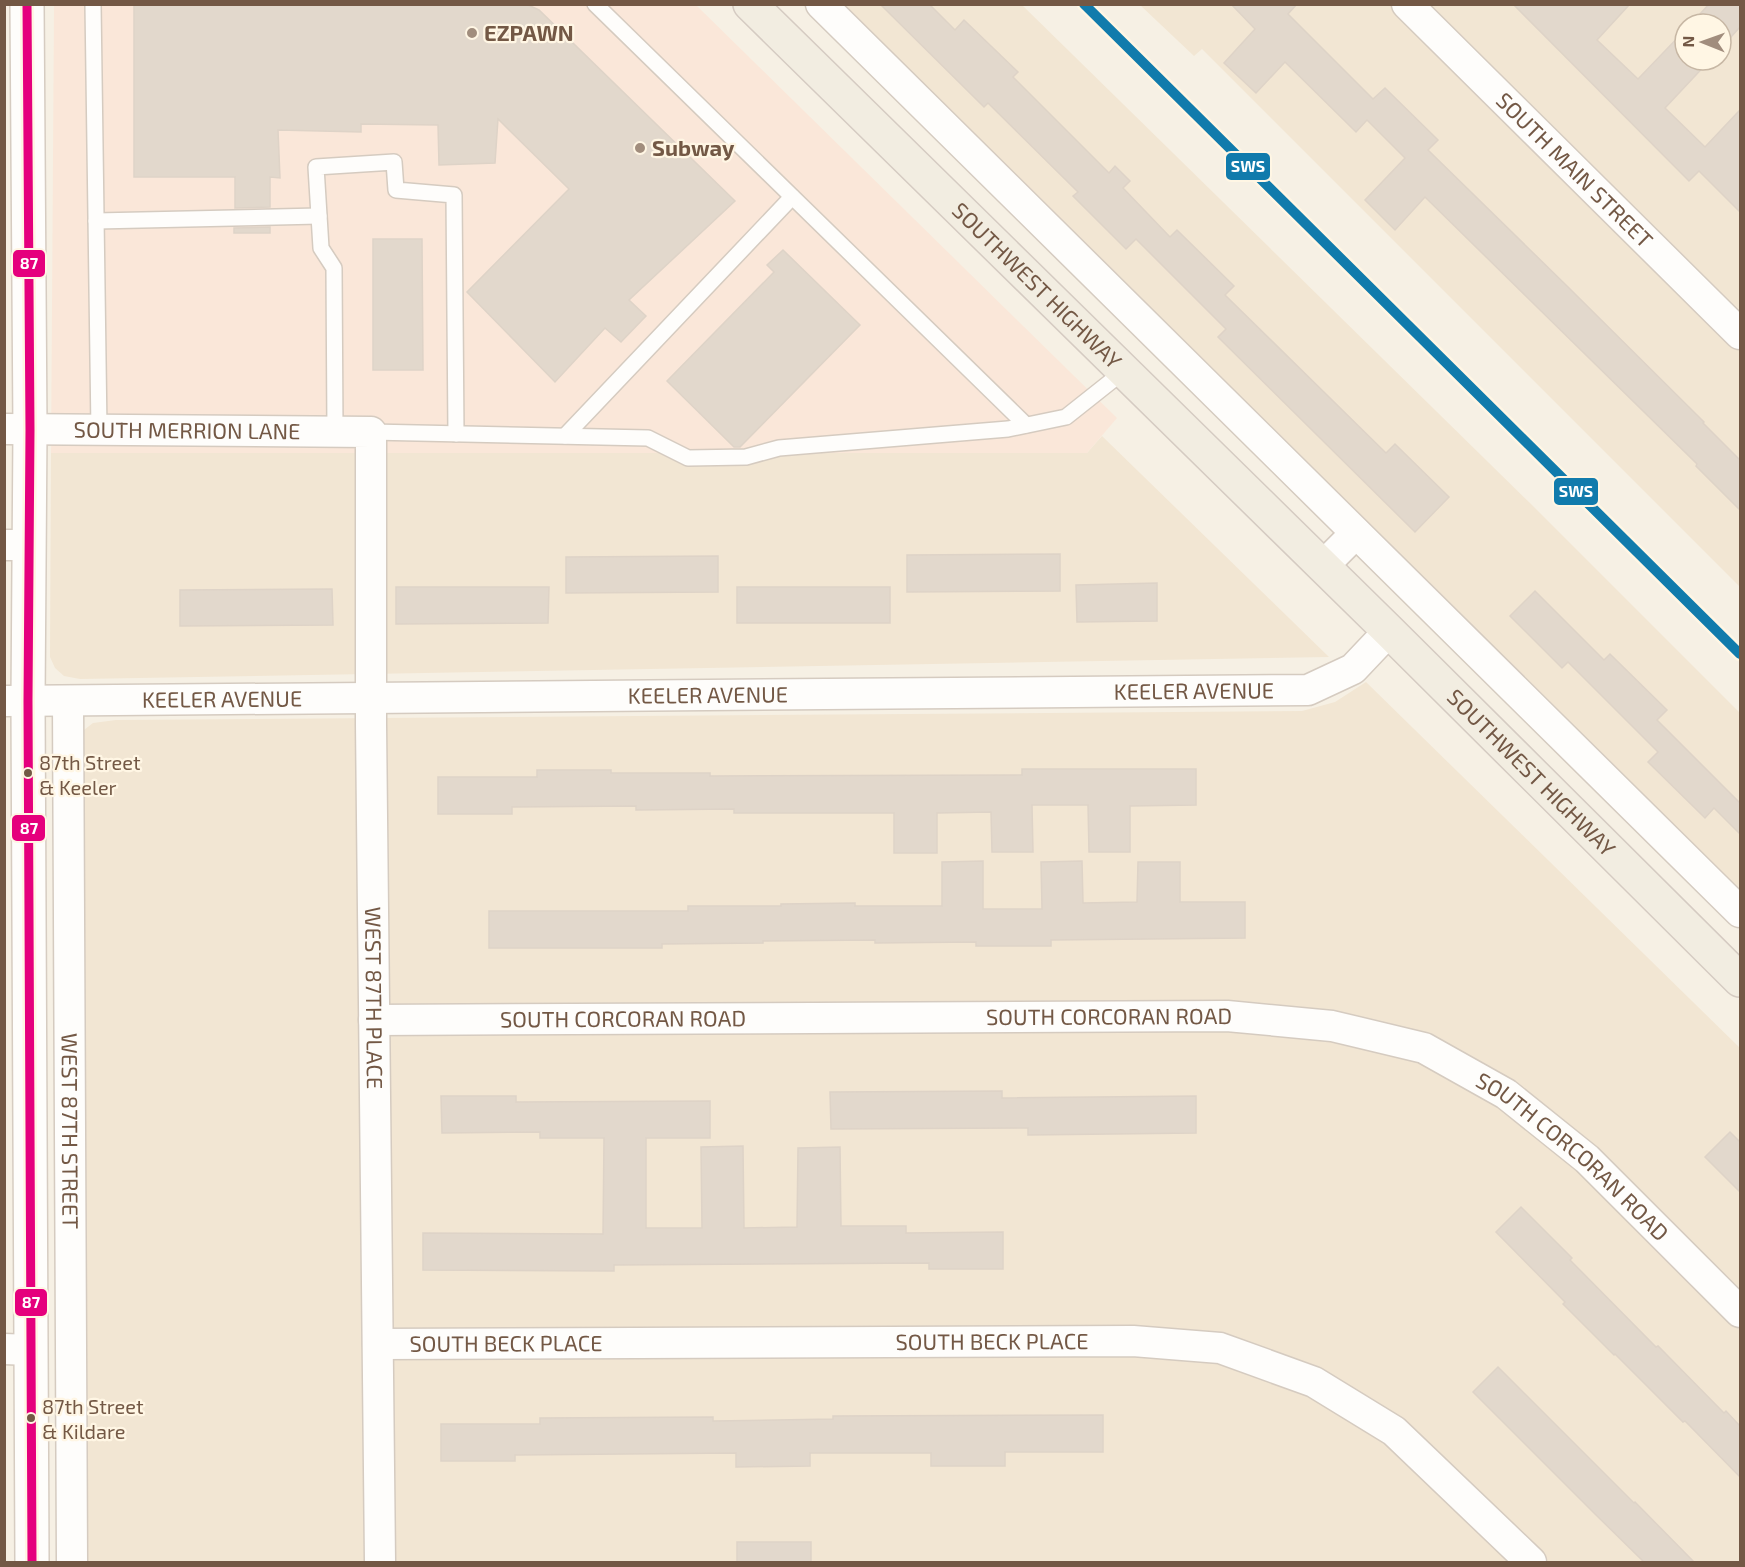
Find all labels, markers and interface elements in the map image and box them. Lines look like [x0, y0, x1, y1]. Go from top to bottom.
north arrow [1673, 12, 1733, 72]
place label: EZPAWN [484, 19, 574, 45]
marker: EZPAWN [465, 26, 479, 40]
text: N [1678, 36, 1697, 48]
street label: SOUTH MAIN STREET [1492, 86, 1659, 253]
place label: Subway [652, 134, 735, 161]
marker: Subway [633, 141, 647, 155]
line badge: SWS [1225, 152, 1271, 181]
text: SWS [1231, 156, 1265, 175]
street label: SOUTHWEST HIGHWAY [948, 196, 1128, 374]
line badge: 87 [12, 249, 46, 278]
text: 87 [20, 253, 39, 272]
street label: SOUTH MERRION LANE [74, 416, 300, 443]
line badge: SWS [1553, 477, 1599, 506]
text: SWS [1559, 481, 1593, 500]
street label: KEELER AVENUE [1114, 676, 1274, 704]
street label: KEELER AVENUE [628, 680, 788, 708]
street label: SOUTHWEST HIGHWAY [1443, 683, 1622, 861]
street label: KEELER AVENUE [142, 684, 302, 712]
place label: 87th Street & Keeler [39, 750, 141, 799]
marker: 87th Street & Keeler [22, 767, 34, 779]
line badge: 87 [11, 814, 46, 842]
text: 87 [20, 818, 39, 837]
street label: WEST 87TH PLACE [361, 907, 389, 1089]
street label: SOUTH CORCORAN ROAD [986, 1002, 1232, 1029]
street label: SOUTH CORCORAN ROAD [500, 1004, 746, 1031]
street label: WEST 87TH STREET [58, 1033, 84, 1229]
street label: SOUTH CORCORAN ROAD [1472, 1066, 1675, 1245]
line badge: 87 [14, 1288, 48, 1317]
text: 87 [22, 1292, 41, 1311]
street label: SOUTH BECK PLACE [895, 1327, 1089, 1354]
street label: SOUTH BECK PLACE [409, 1329, 603, 1356]
place label: 87th Street & Kildare [42, 1394, 144, 1443]
marker: 87th Street & Kildare [25, 1412, 37, 1424]

